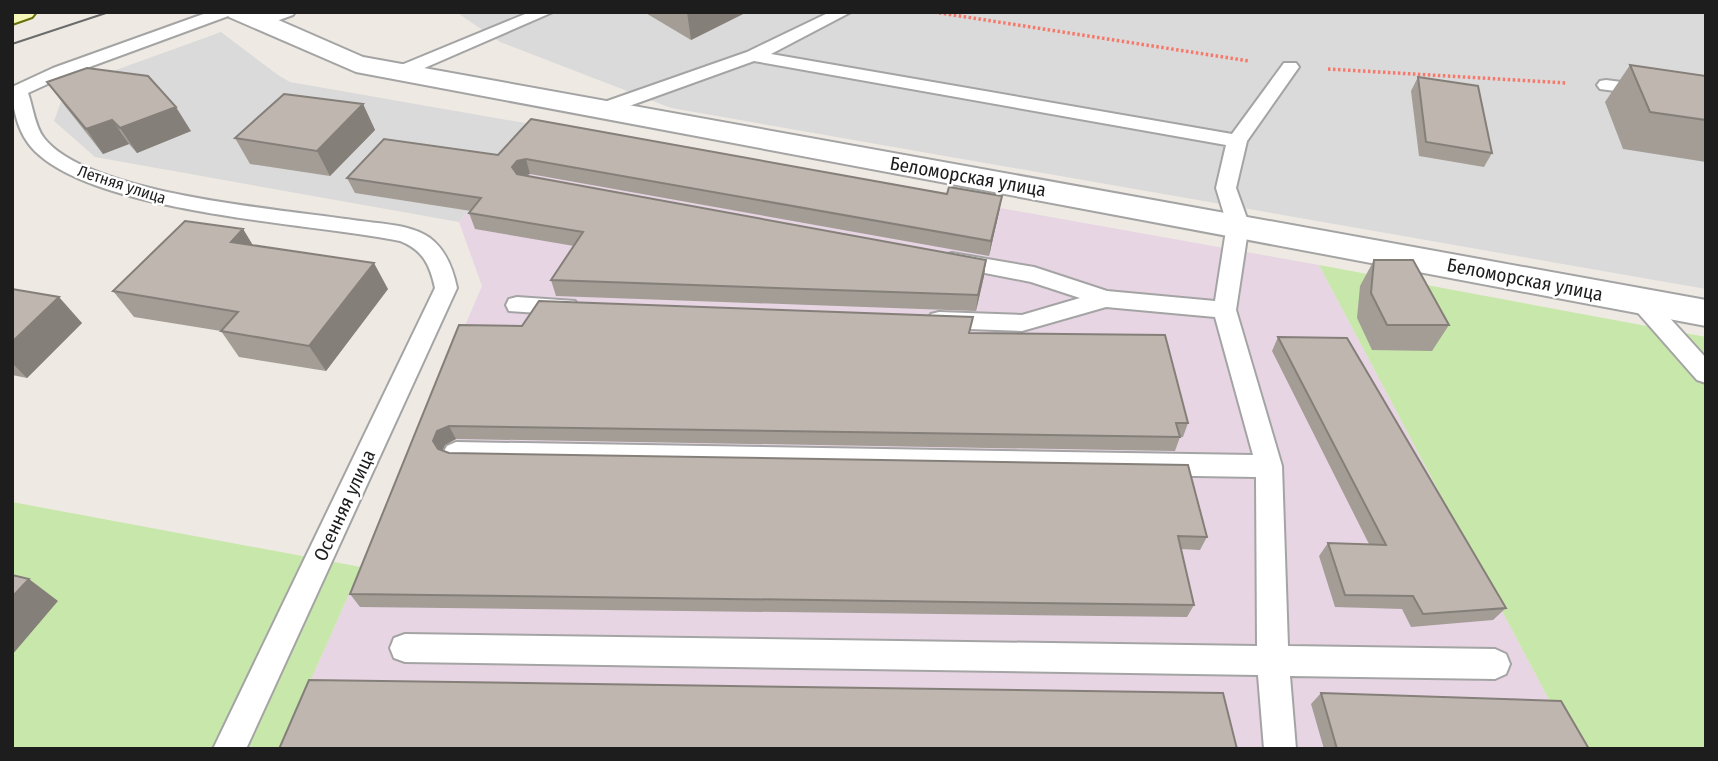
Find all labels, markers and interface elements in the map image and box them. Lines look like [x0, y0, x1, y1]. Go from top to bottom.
street label: Беломорская улица [888, 151, 1048, 202]
street label: Летняя улица [75, 161, 169, 208]
street label: Беломорская улица [1445, 253, 1605, 306]
street label: Осенняя улица [309, 446, 380, 565]

